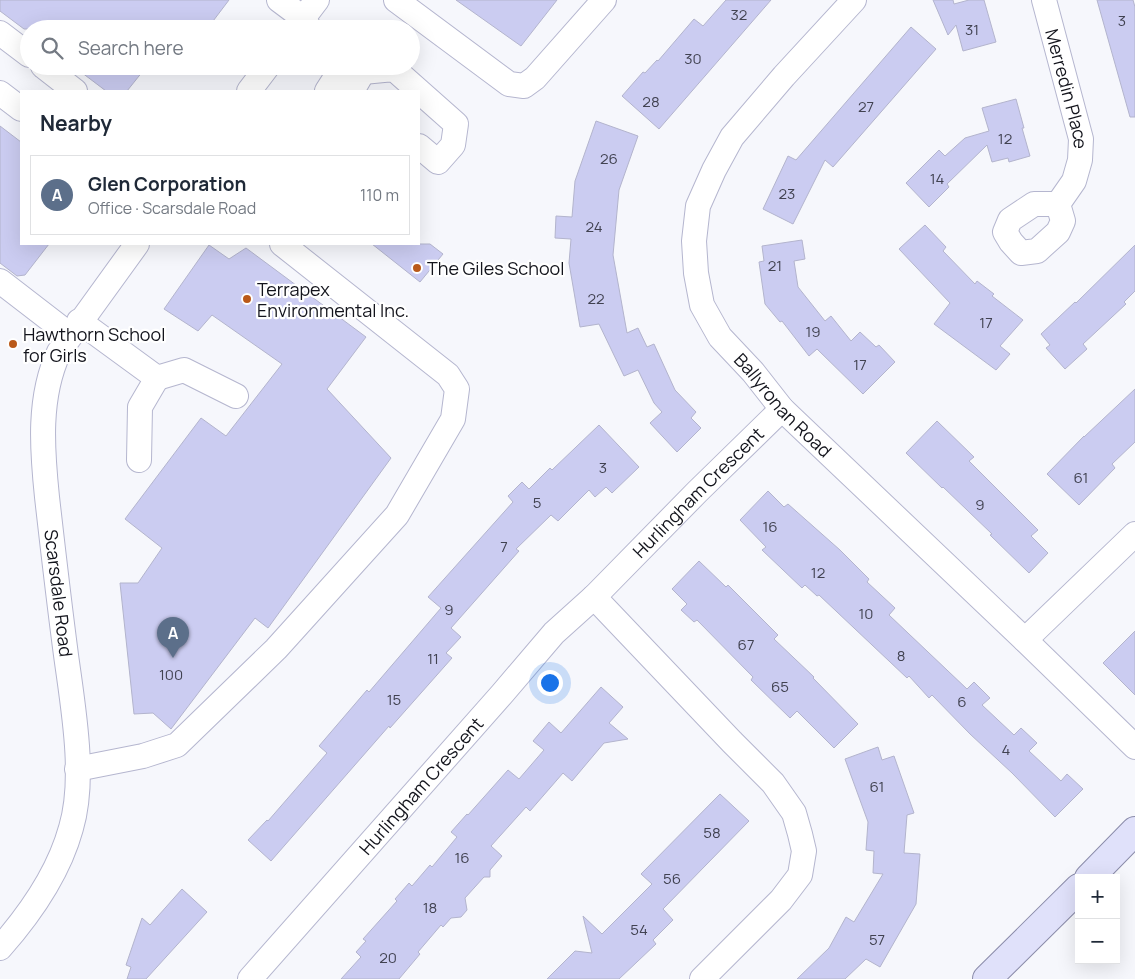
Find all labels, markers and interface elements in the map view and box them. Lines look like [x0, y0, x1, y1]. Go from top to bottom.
house number: 32 [731, 4, 747, 25]
house number: 3 [1118, 10, 1126, 31]
house number: 31 [965, 19, 979, 40]
search box [20, 20, 420, 75]
street label: Merredin Place [1040, 26, 1093, 149]
icon: search [38, 34, 66, 62]
text: Search here [78, 35, 184, 61]
house number: 30 [684, 48, 702, 69]
house number: 28 [642, 91, 660, 112]
house number: 27 [858, 96, 874, 117]
text: Nearby [40, 109, 112, 137]
house number: 12 [998, 128, 1012, 149]
house number: 26 [600, 148, 618, 169]
house number: 14 [930, 168, 944, 189]
text: Glen Corporation [88, 171, 246, 197]
house number: 23 [779, 183, 795, 204]
text: A [52, 184, 62, 206]
text: 110 m [360, 184, 399, 206]
text: Office · Scarsdale Road [88, 197, 256, 219]
house number: 24 [585, 216, 603, 237]
house number: 21 [768, 255, 782, 276]
place label: The Giles School [427, 256, 564, 280]
marker: The Giles School [411, 262, 423, 274]
place label: Terrapex Environmental Inc. [257, 277, 409, 322]
house number: 22 [587, 288, 605, 309]
marker: Terrapex Environmental Inc. [241, 293, 253, 305]
house number: 17 [979, 312, 993, 333]
house number: 19 [805, 321, 821, 342]
place label: Hawthorn School for Girls [23, 322, 165, 367]
marker: Hawthorn School for Girls [7, 338, 19, 350]
street label: Ballyronan Road [729, 348, 837, 462]
house number: 17 [853, 354, 867, 375]
street label: Hurlingham Crescent [627, 422, 769, 563]
house number: 3 [599, 457, 607, 478]
house number: 61 [1074, 467, 1088, 488]
house number: 5 [533, 492, 541, 513]
house number: 9 [975, 494, 985, 515]
house number: 16 [762, 516, 778, 537]
street label: Scarsdale Road [39, 528, 79, 658]
house number: 7 [500, 536, 508, 557]
house number: 12 [811, 562, 825, 583]
house number: 9 [444, 599, 454, 620]
house number: 10 [859, 603, 874, 624]
pin: A [157, 617, 189, 658]
house number: 67 [738, 634, 754, 655]
house number: 8 [897, 645, 905, 666]
house number: 11 [427, 648, 439, 669]
house number: 100 [159, 664, 183, 685]
your location [537, 670, 563, 696]
house number: 65 [771, 676, 789, 697]
house number: 15 [387, 689, 401, 710]
house number: 6 [957, 691, 967, 712]
street label: Hurlingham Crescent [354, 712, 488, 860]
house number: 4 [1002, 739, 1011, 760]
house number: 61 [870, 776, 884, 797]
house number: 58 [703, 822, 721, 843]
house number: 16 [454, 847, 470, 868]
house number: 56 [663, 868, 681, 889]
map controls [1075, 874, 1120, 964]
button: + [1075, 874, 1120, 919]
house number: 18 [423, 897, 437, 918]
house number: 54 [630, 919, 648, 940]
button: − [1075, 919, 1120, 964]
house number: 57 [869, 929, 885, 950]
house number: 20 [379, 947, 397, 968]

